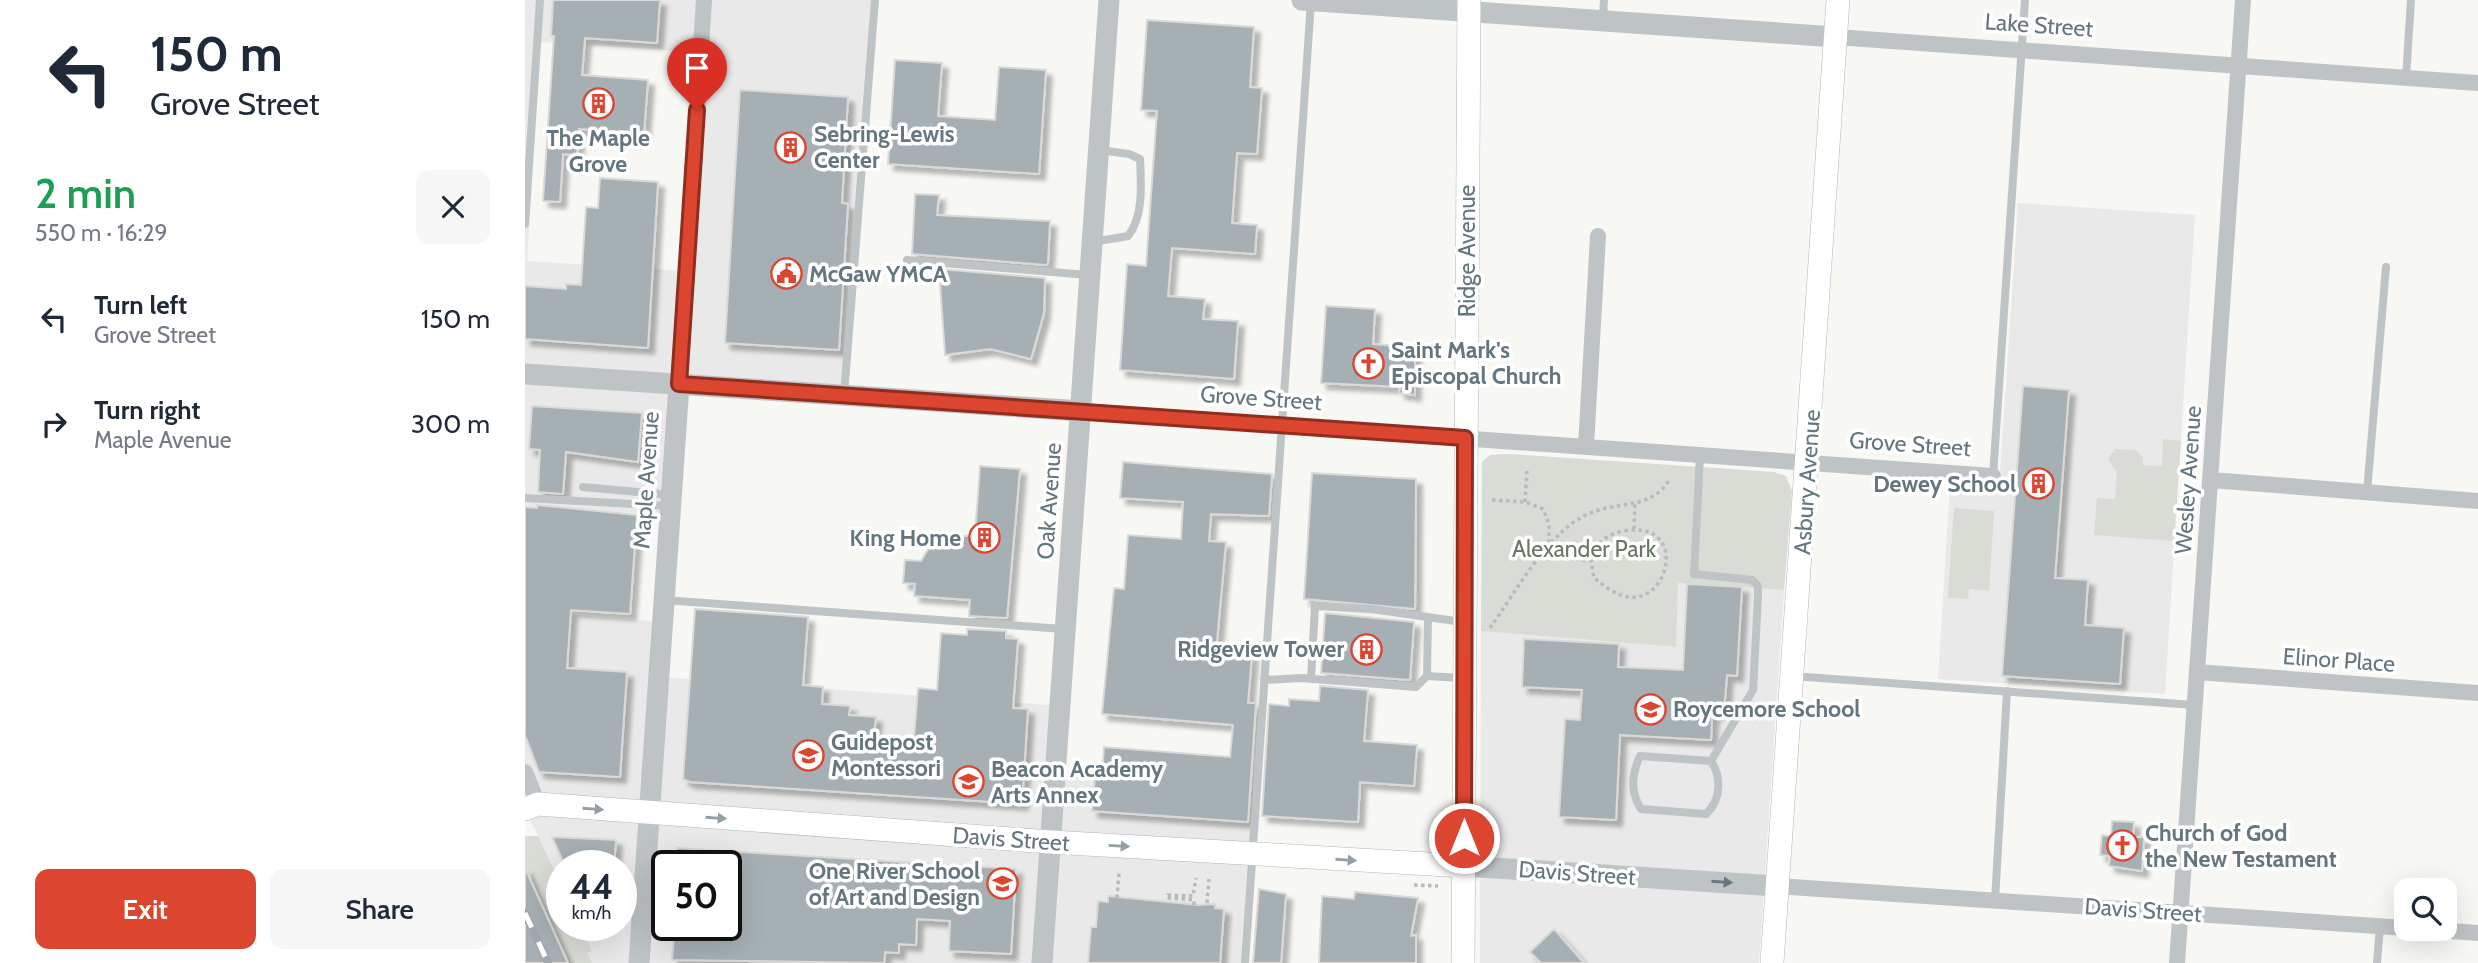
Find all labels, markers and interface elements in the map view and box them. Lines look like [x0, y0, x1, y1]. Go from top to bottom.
street label: Lake Street [1984, 7, 2094, 43]
text: 150 m [150, 24, 283, 83]
icon: left [35, 28, 126, 119]
pin [667, 38, 727, 110]
icon: arrive [678, 49, 716, 87]
text: Grove Street [150, 84, 320, 123]
building icon: The Maple Grove [581, 87, 615, 121]
place label: Sebring-Lewis Center [814, 120, 955, 174]
place label: The Maple Grove [546, 124, 650, 178]
building icon: Sebring-Lewis Center [774, 130, 808, 164]
text: 2 min [35, 167, 136, 219]
button: close [416, 170, 490, 244]
street label: Ridge Avenue [1453, 184, 1481, 317]
text: 550 m · 16:29 [35, 219, 168, 247]
public building icon: McGaw YMCA [769, 257, 803, 291]
place label: McGaw YMCA [809, 260, 948, 288]
text: Turn left [94, 289, 187, 321]
icon: left [35, 300, 73, 338]
text: 150 m [421, 303, 490, 335]
text: Grove Street [94, 321, 216, 349]
place label: Saint Mark's Episcopal Church [1391, 336, 1561, 390]
church icon: Saint Mark's Episcopal Church [1351, 346, 1385, 380]
street label: Grove Street [1199, 380, 1323, 416]
text: Turn right [94, 394, 200, 426]
icon: right [35, 405, 73, 443]
street label: Wesley Avenue [2169, 405, 2207, 555]
text: 300 m [411, 408, 490, 440]
street label: Asbury Avenue [1788, 408, 1826, 556]
street label: Maple Avenue [627, 410, 665, 550]
text: Maple Avenue [94, 426, 232, 454]
street label: Grove Street [1848, 426, 1972, 462]
street label: Oak Avenue [1031, 441, 1067, 560]
building icon: Dewey School [2022, 467, 2056, 501]
place label: Dewey School [1873, 470, 2016, 498]
building icon: King Home [967, 521, 1001, 555]
place label: King Home [850, 524, 961, 552]
park label: Alexander Park [1512, 535, 1657, 563]
building icon: Ridgeview Tower [1350, 632, 1384, 666]
place label: Ridgeview Tower [1177, 635, 1344, 663]
street label: Elinor Place [2282, 642, 2396, 678]
school or university icon: Roycemore School [1633, 692, 1667, 726]
place label: Roycemore School [1673, 695, 1860, 723]
place label: Guidepost Montessori [831, 728, 941, 782]
school or university icon: Guidepost Montessori [791, 738, 825, 772]
place label: Beacon Academy Arts Annex [991, 755, 1164, 809]
school or university icon: Beacon Academy Arts Annex [951, 765, 985, 799]
position arrow [1427, 801, 1501, 875]
one-way arrow [582, 804, 604, 815]
one-way arrow [705, 813, 727, 824]
place label: Church of God the New Testament [2145, 819, 2337, 873]
street label: Davis Street [952, 821, 1071, 857]
church icon: Church of God the New Testament [2105, 829, 2139, 863]
one-way arrow [1108, 841, 1130, 852]
speed limit sign: 50 [651, 850, 742, 941]
one-way arrow [1336, 854, 1358, 865]
street label: Davis Street [1518, 855, 1637, 891]
place label: One River School of Art and Design [809, 857, 980, 911]
text: 44 [570, 865, 613, 908]
school or university icon: One River School of Art and Design [986, 867, 1020, 901]
button: Exit [35, 869, 256, 949]
button: Share [270, 869, 490, 949]
one-way arrow [1711, 877, 1733, 888]
map controls [2394, 878, 2457, 941]
button: search [2394, 878, 2457, 941]
street label: Davis Street [2084, 892, 2203, 928]
text: km/h [572, 902, 611, 924]

